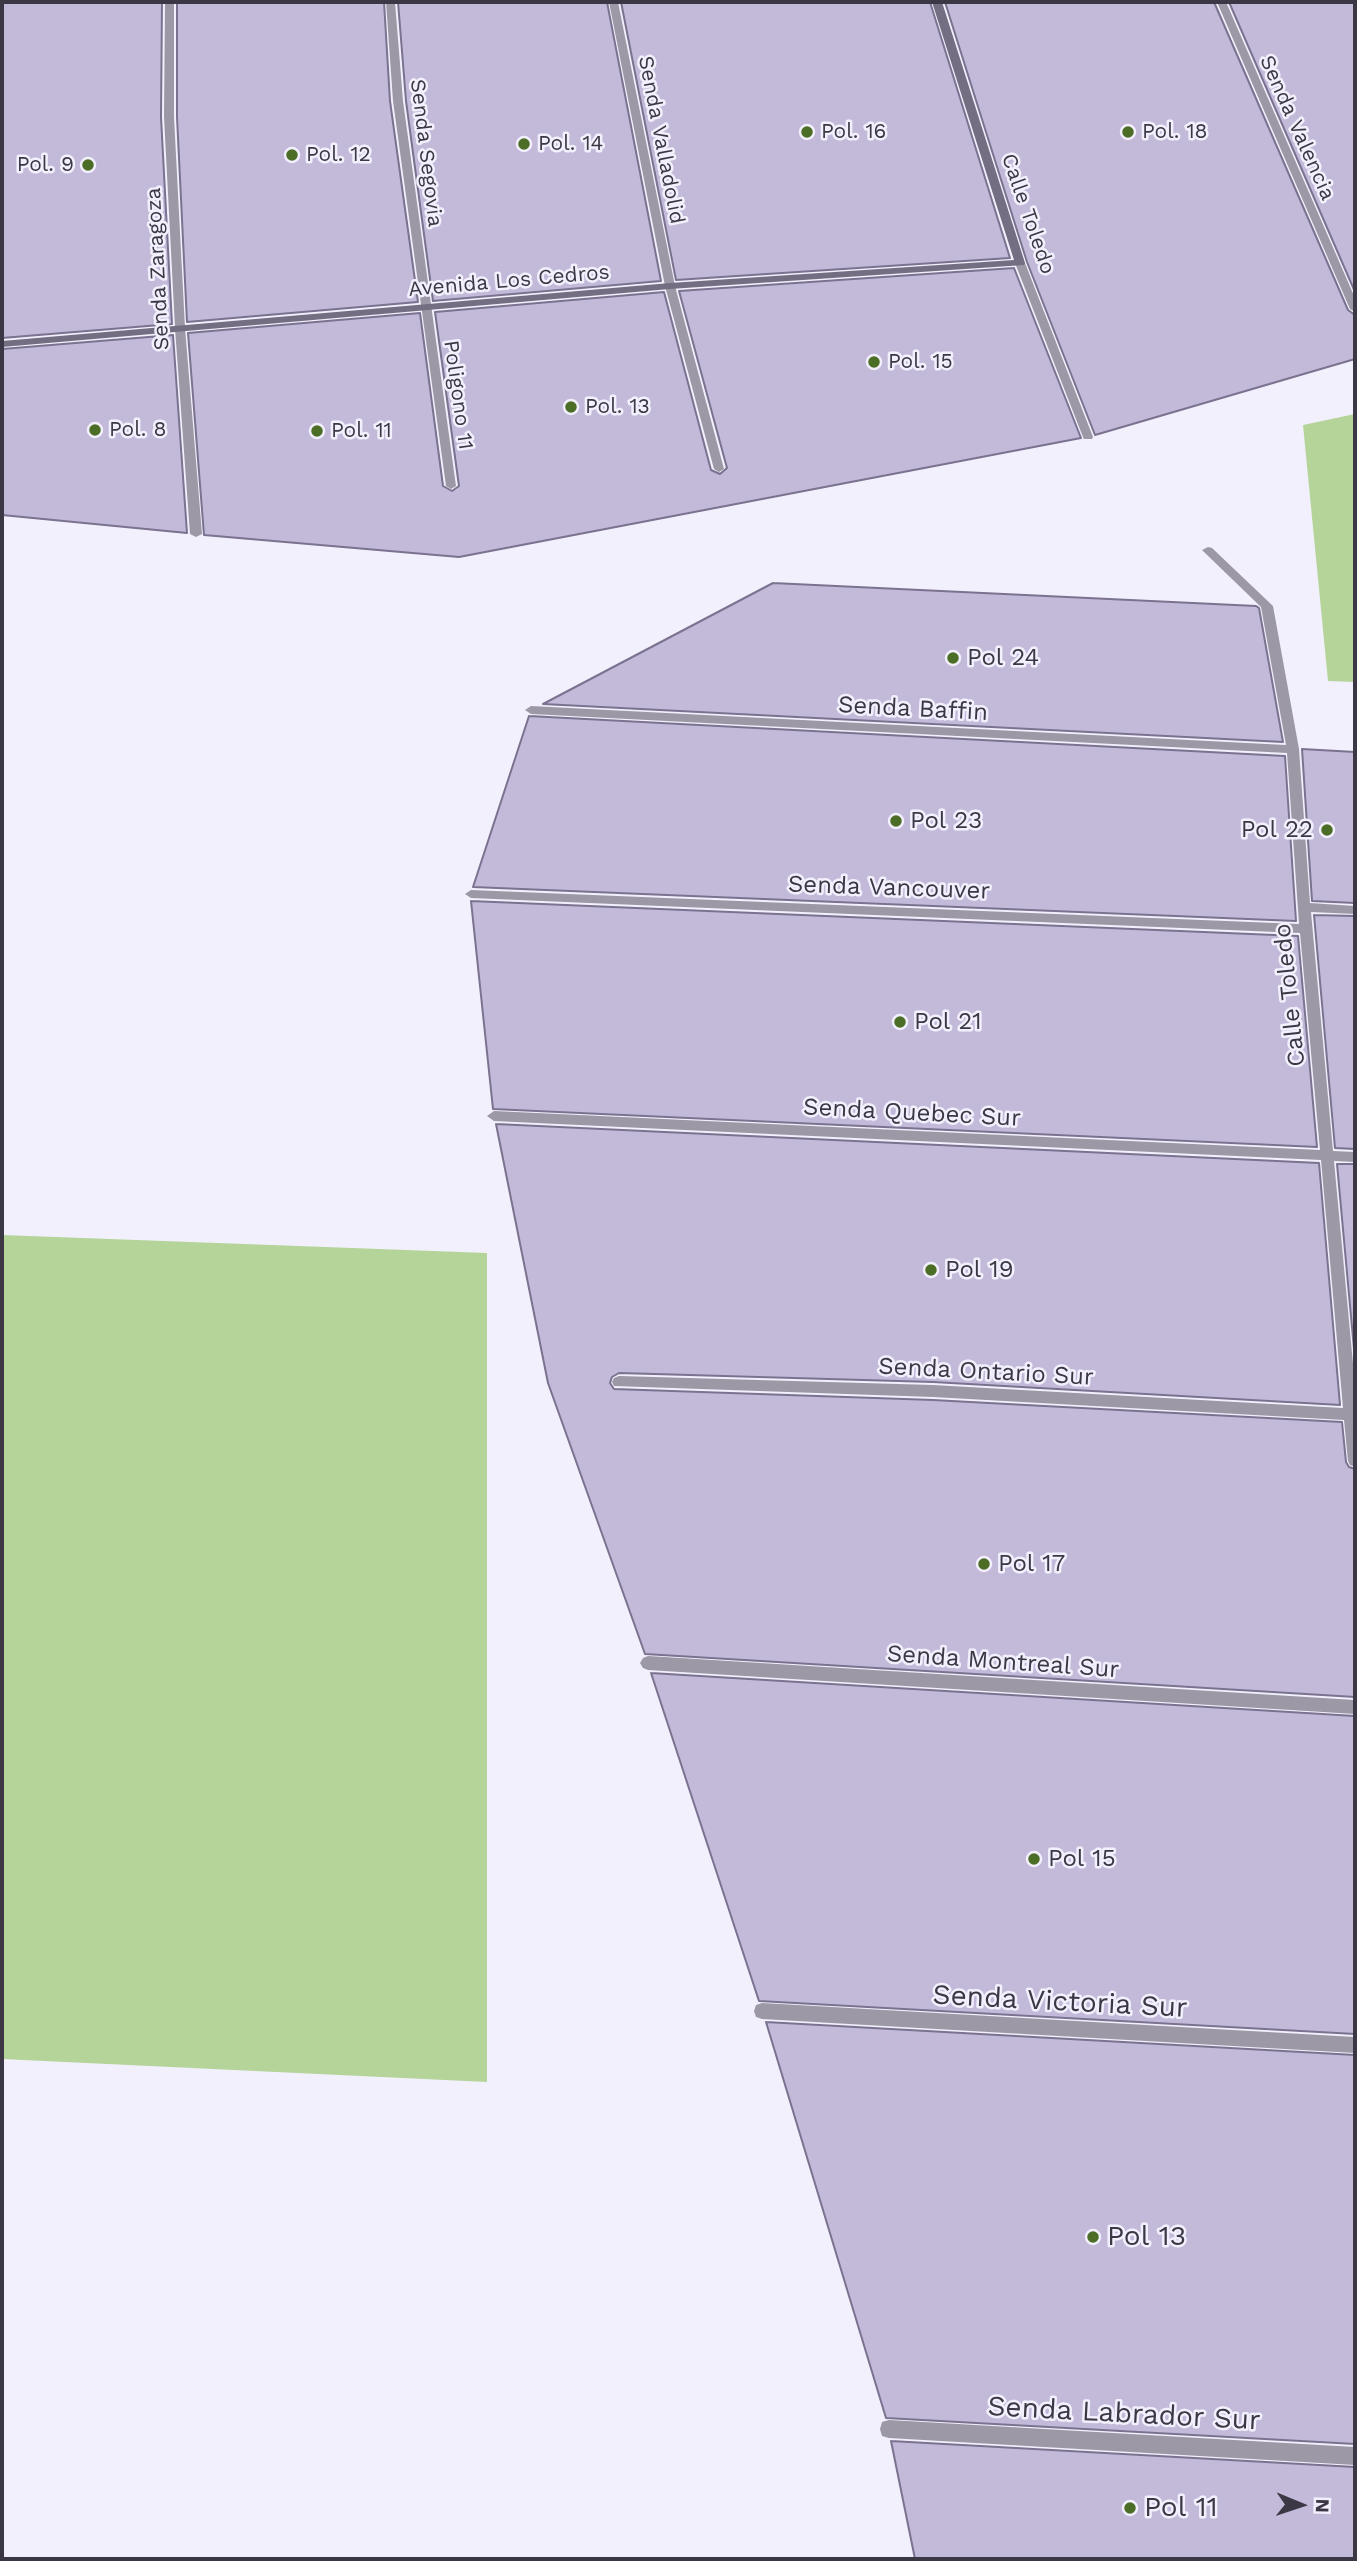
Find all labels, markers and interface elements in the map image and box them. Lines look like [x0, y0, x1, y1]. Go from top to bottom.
street label: Senda Valencia [1254, 52, 1340, 204]
street label: Senda Valladolid [632, 54, 690, 226]
street label: Senda Segovia [404, 78, 448, 228]
place label: Pol. 16 [821, 119, 886, 145]
place label: Pol. 18 [1142, 119, 1208, 145]
marker: Pol. 16 [799, 124, 815, 140]
marker: Pol. 18 [1120, 124, 1136, 140]
place label: Pol. 14 [538, 131, 603, 157]
marker: Pol. 14 [516, 136, 532, 152]
place label: Pol. 12 [306, 142, 371, 168]
marker: Pol. 12 [284, 147, 300, 163]
street label: Calle Toledo [996, 150, 1060, 278]
place label: Pol. 9 [17, 152, 74, 178]
marker: Pol. 9 [80, 157, 96, 173]
street label: Senda Zaragoza [141, 187, 175, 351]
street label: Avenida Los Cedros [407, 260, 611, 302]
street label: Poligono 11 [438, 339, 478, 451]
place label: Pol. 15 [888, 349, 953, 375]
marker: Pol. 15 [866, 354, 882, 370]
place label: Pol. 13 [585, 394, 650, 420]
marker: Pol. 13 [563, 399, 579, 415]
place label: Pol. 8 [109, 417, 166, 443]
place label: Pol. 11 [331, 418, 392, 444]
marker: Pol. 8 [87, 422, 103, 438]
marker: Pol. 11 [309, 423, 325, 439]
place label: Pol 24 [967, 644, 1039, 672]
marker: Pol 24 [945, 650, 961, 666]
street label: Senda Baffin [837, 691, 989, 727]
place label: Pol 23 [910, 807, 982, 835]
marker: Pol 23 [888, 813, 904, 829]
place label: Pol 22 [1241, 816, 1313, 844]
marker: Pol 22 [1319, 822, 1335, 838]
street label: Senda Vancouver [787, 870, 991, 906]
street label: Calle Toledo [1268, 922, 1312, 1068]
place label: Pol 21 [914, 1008, 982, 1036]
marker: Pol 21 [892, 1014, 908, 1030]
street label: Senda Quebec Sur [802, 1093, 1022, 1133]
place label: Pol 19 [945, 1256, 1014, 1284]
marker: Pol 19 [923, 1262, 939, 1278]
street label: Senda Ontario Sur [878, 1352, 1094, 1392]
place label: Pol 17 [998, 1550, 1065, 1578]
marker: Pol 17 [976, 1556, 992, 1572]
street label: Senda Montreal Sur [886, 1640, 1120, 1684]
place label: Pol 15 [1048, 1845, 1116, 1873]
marker: Pol 15 [1026, 1851, 1042, 1867]
street label: Senda Victoria Sur [932, 1979, 1188, 2025]
place label: Pol 13 [1107, 2220, 1186, 2254]
marker: Pol 13 [1085, 2229, 1101, 2245]
street label: Senda Labrador Sur [987, 2390, 1261, 2438]
north arrow [1266, 2470, 1336, 2540]
place label: Pol 11 [1144, 2491, 1218, 2525]
text: N [1311, 2498, 1334, 2513]
marker: Pol 11 [1122, 2500, 1138, 2516]

